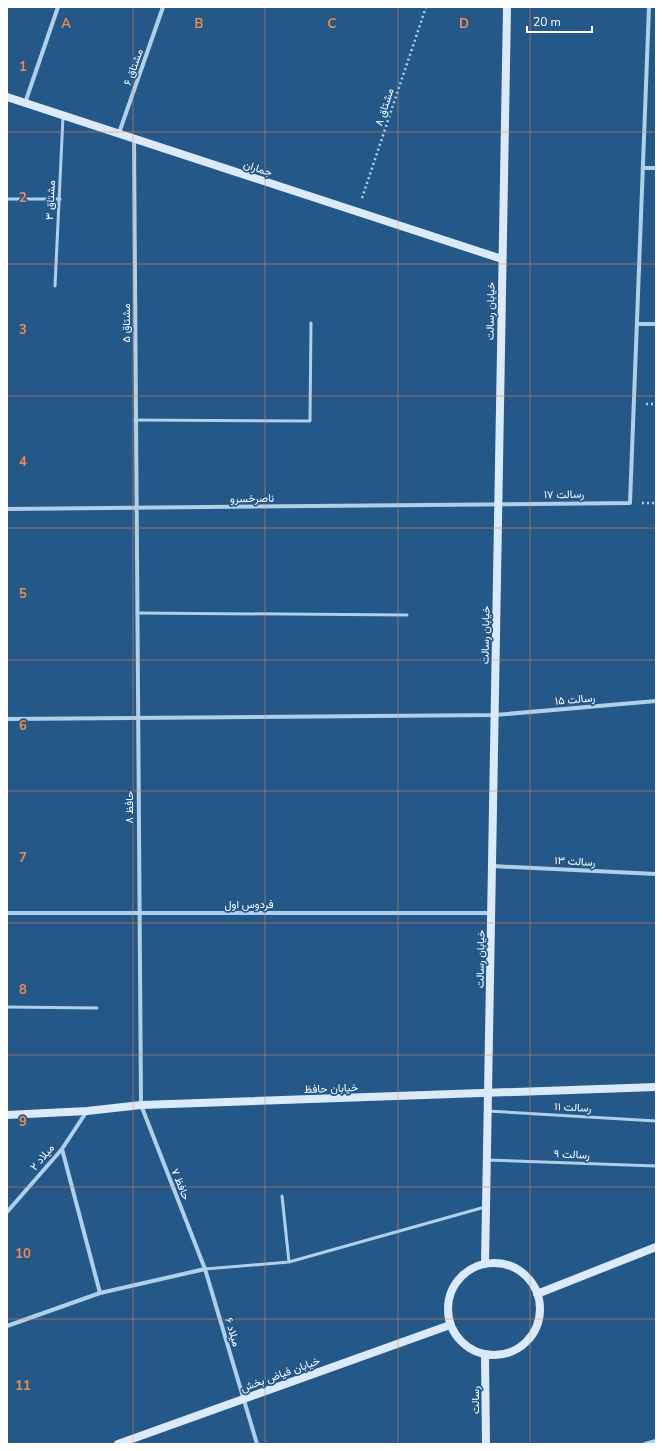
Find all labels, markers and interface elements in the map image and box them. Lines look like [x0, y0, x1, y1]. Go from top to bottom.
scale bar [527, 8, 592, 34]
text: 20 m [533, 14, 561, 30]
text: A [61, 15, 71, 33]
text: B [195, 15, 204, 33]
text: C [328, 15, 337, 33]
text: D [459, 15, 469, 33]
street label: مشتاق ۶ [120, 47, 147, 88]
text: 1 [19, 58, 27, 76]
street label: مشتاق ۸ [371, 86, 398, 128]
street label: جماران [241, 157, 274, 180]
street label: مشتاق ۳ [42, 180, 59, 220]
text: 2 [19, 189, 27, 207]
street label: خیابان رسالت [482, 282, 499, 340]
street label: مشتاق ۵ [119, 303, 134, 343]
text: 3 [19, 321, 27, 339]
text: 4 [19, 453, 27, 471]
street label: رسالت ۱۷ [544, 487, 585, 502]
street label: ناصرخسرو [230, 491, 274, 506]
text: 5 [19, 585, 27, 603]
street label: خیابان رسالت [477, 606, 494, 664]
street label: رسالت ۱۵ [554, 690, 596, 709]
text: 6 [19, 717, 27, 735]
street label: حافظ ۸ [122, 791, 137, 824]
text: 7 [19, 849, 27, 867]
street label: رسالت ۱۳ [554, 853, 596, 870]
street label: فردوس اول [225, 897, 273, 912]
street label: خیابان رسالت [472, 930, 489, 988]
text: 8 [19, 981, 27, 999]
street label: خیابان حافظ [304, 1080, 358, 1097]
street label: رسالت ۱۱ [554, 1099, 592, 1116]
text: 9 [19, 1113, 27, 1131]
street label: میلاد ۲ [27, 1141, 58, 1174]
street label: رسالت ۹ [554, 1146, 590, 1163]
street label: حافظ ۷ [167, 1166, 194, 1202]
text: 10 [15, 1245, 31, 1263]
street label: میلاد ۶ [221, 1316, 244, 1349]
street label: خیابان فیاض بخش [238, 1353, 322, 1396]
text: 11 [15, 1377, 31, 1395]
street label: رسالت [468, 1386, 483, 1414]

